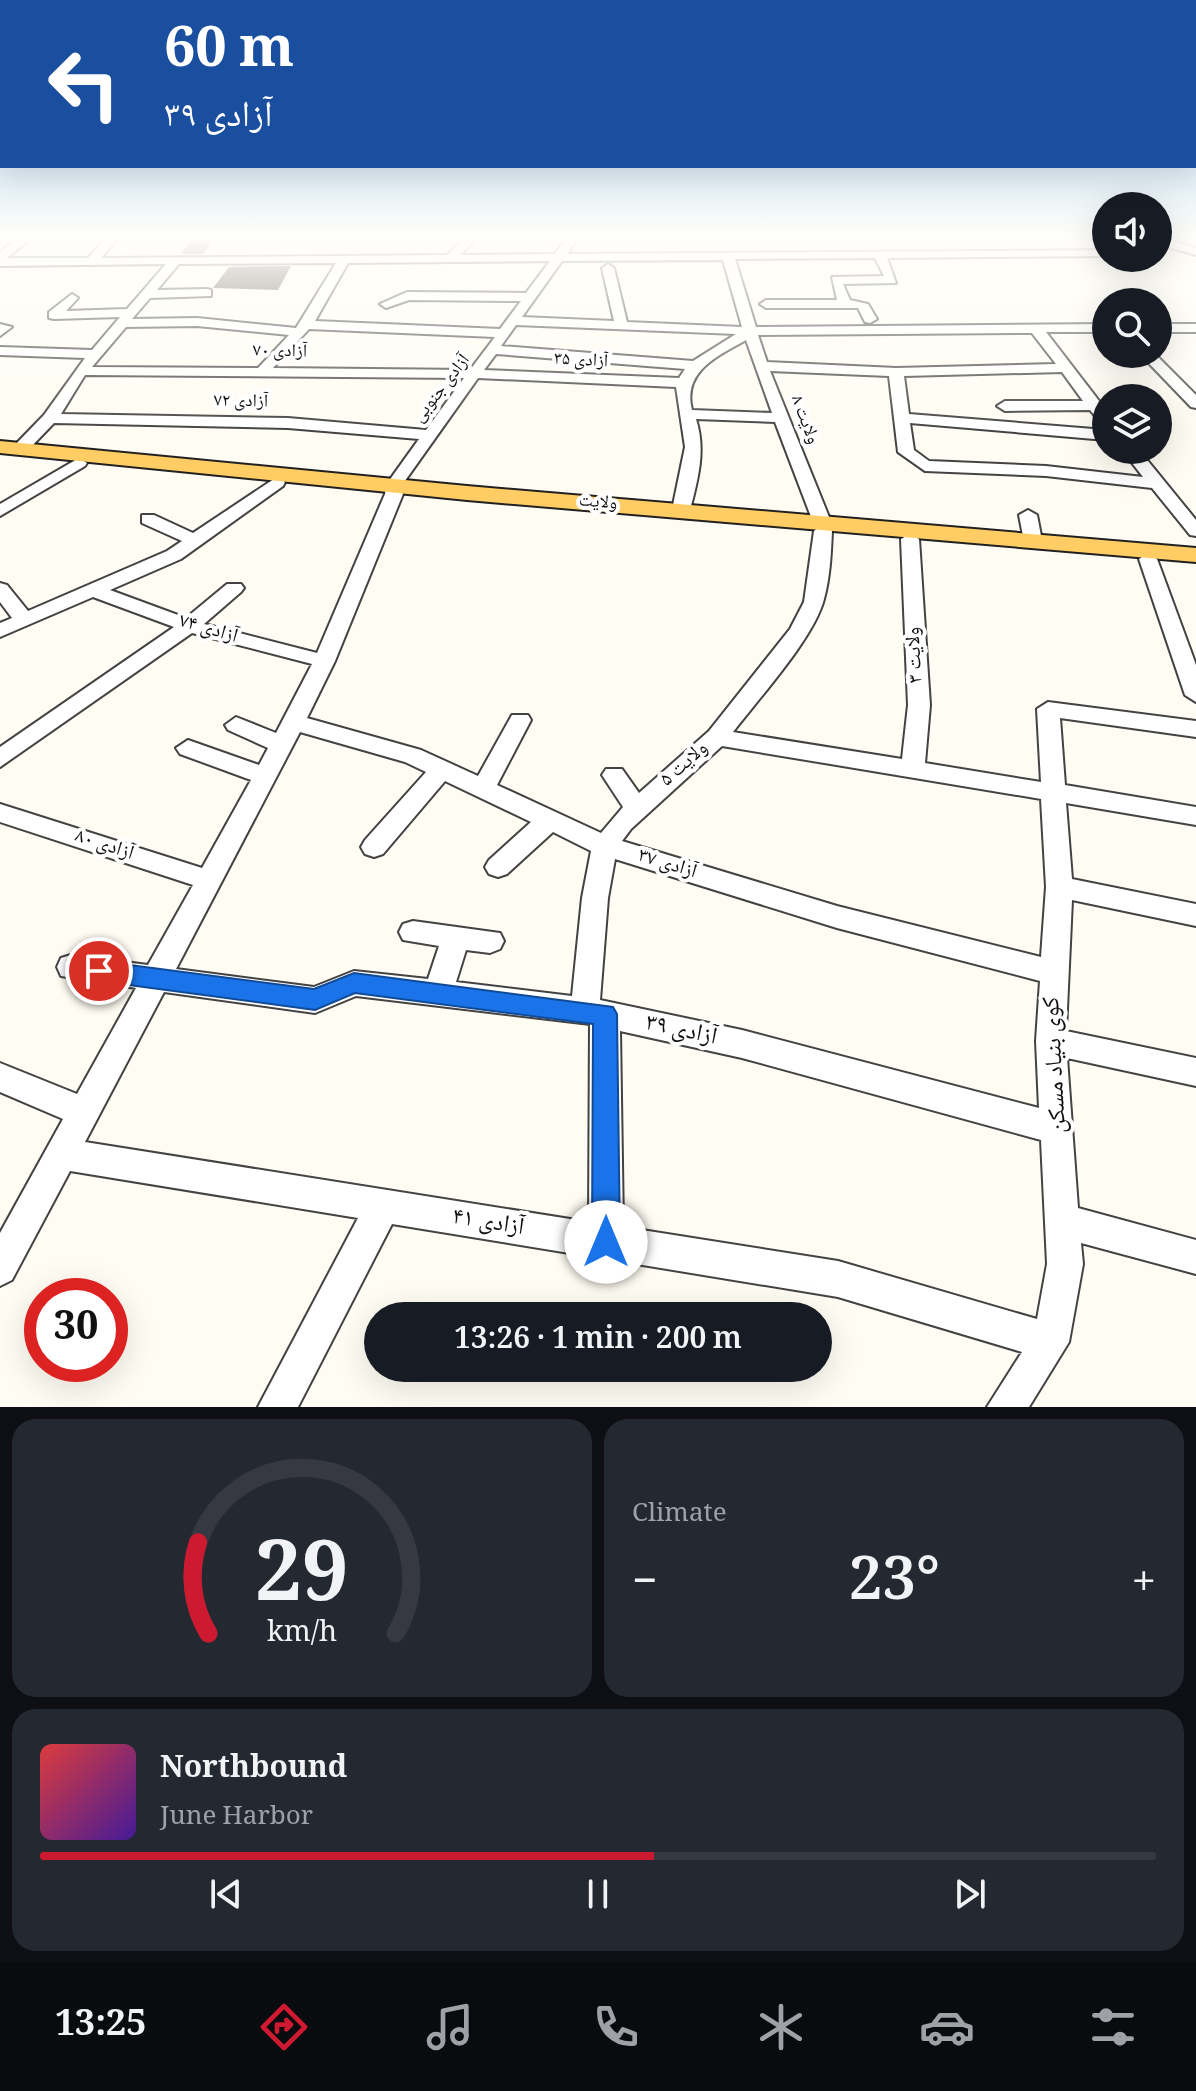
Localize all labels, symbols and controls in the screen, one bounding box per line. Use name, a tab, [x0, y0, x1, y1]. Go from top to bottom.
text: 60 m	[164, 6, 294, 102]
icon: left	[32, 32, 136, 136]
text: آزادی ۳۹	[164, 88, 272, 149]
map controls	[1092, 192, 1172, 464]
button: sound	[1092, 192, 1172, 272]
button: search	[1092, 288, 1172, 368]
street label: آزادی ۷۰	[253, 337, 308, 367]
street label: آزادی ۳۵	[553, 345, 609, 377]
street label: آزادی جنوبی	[405, 348, 479, 430]
button: layers	[1092, 384, 1172, 464]
street label: آزادی ۷۲	[214, 387, 269, 417]
street label: ولایت ۸	[781, 391, 827, 449]
street label: ولایت	[577, 486, 619, 520]
street label: آزادی ۷۴	[174, 605, 243, 655]
street label: ولایت ۳	[898, 626, 934, 684]
street label: ولایت ۵	[653, 734, 717, 796]
street label: آزادی ۸۰	[70, 821, 139, 872]
street label: آزادی ۳۷	[633, 840, 702, 890]
pin	[65, 937, 133, 1005]
icon: arrive	[77, 949, 121, 993]
street label: کوی بنیاد مسکن	[1032, 996, 1080, 1134]
street label: آزادی ۳۹	[641, 1003, 722, 1059]
street label: آزادی ۴۱	[449, 1197, 528, 1249]
position arrow	[564, 1200, 648, 1284]
speed limit sign: 30	[24, 1278, 128, 1382]
text: 13:26 · 1 min · 200 m	[454, 1316, 742, 1367]
text: Climate	[632, 1493, 727, 1537]
text: 29	[255, 1511, 349, 1653]
text: 23°	[849, 1535, 940, 1637]
text: −	[632, 1549, 657, 1624]
text: +	[1131, 1549, 1156, 1624]
text: km/h	[267, 1610, 337, 1659]
text: Northbound	[160, 1745, 347, 1796]
text: June Harbor	[160, 1796, 313, 1840]
icon: previous	[204, 1872, 248, 1916]
icon: pause	[576, 1872, 620, 1916]
icon: next	[948, 1872, 992, 1916]
text: 13:25	[55, 1997, 146, 2058]
icon: directions	[256, 1999, 312, 2055]
icon: music	[422, 1999, 478, 2055]
icon: phone	[588, 1999, 644, 2055]
icon: climate	[753, 1999, 809, 2055]
icon: car	[919, 1999, 975, 2055]
icon: filters	[1085, 1999, 1141, 2055]

